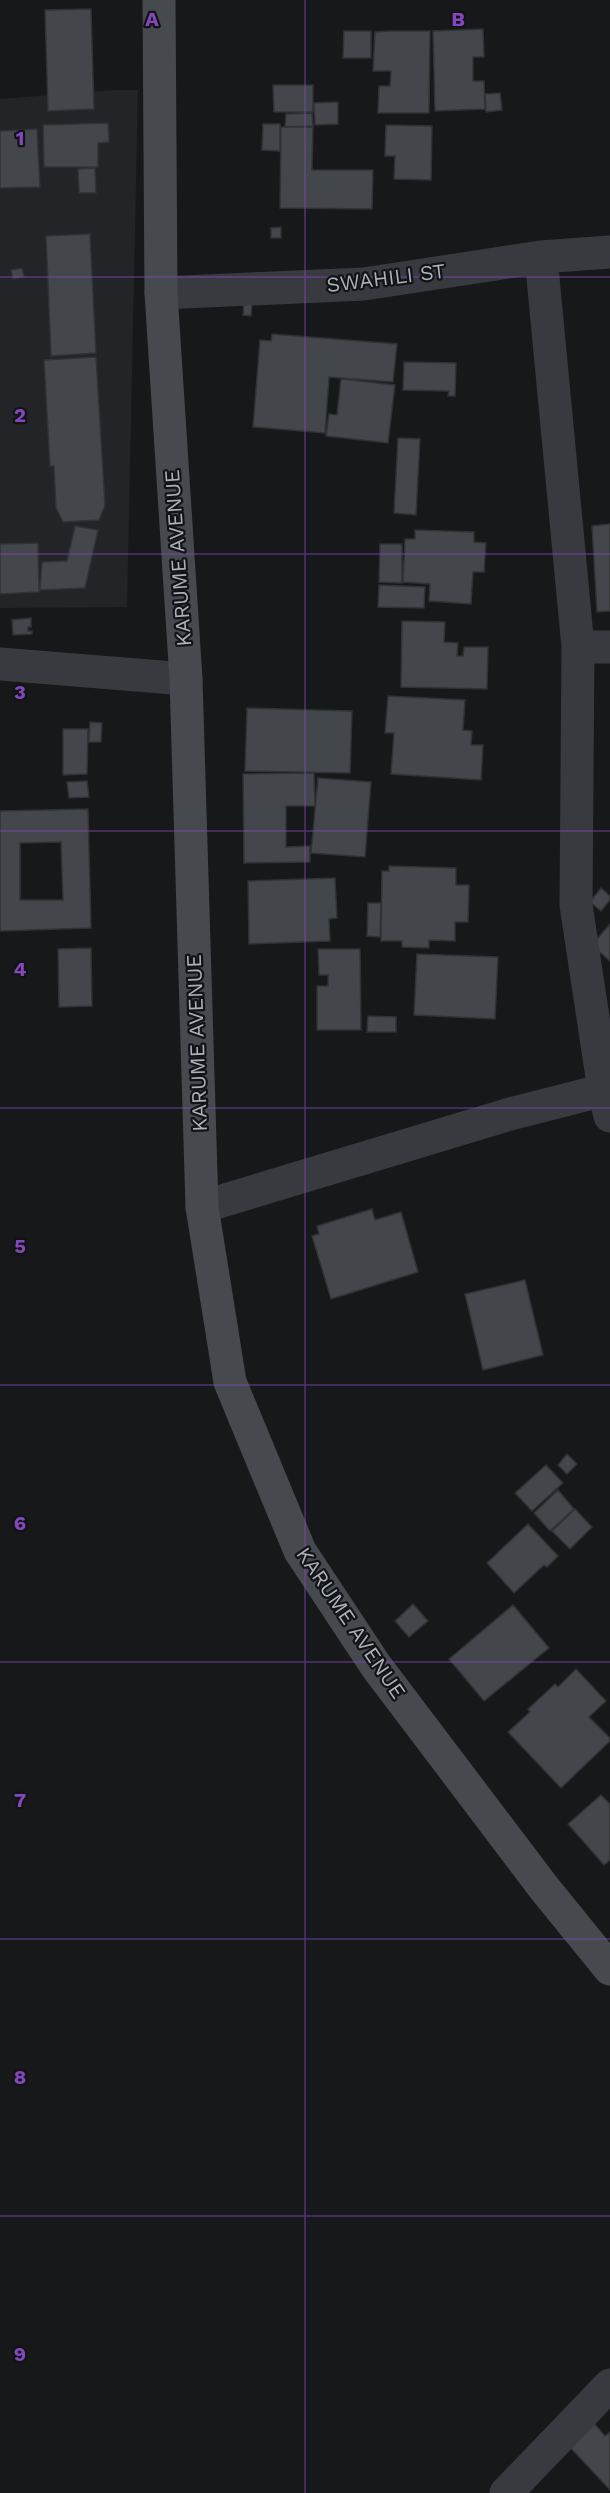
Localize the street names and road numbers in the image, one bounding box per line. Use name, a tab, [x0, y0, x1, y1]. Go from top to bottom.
street label: SWAHILI ST	[325, 258, 447, 297]
street label: KARUME AVENUE	[159, 469, 196, 647]
street label: KARUME AVENUE	[181, 954, 212, 1132]
street label: KARUME AVENUE	[291, 1542, 411, 1703]

